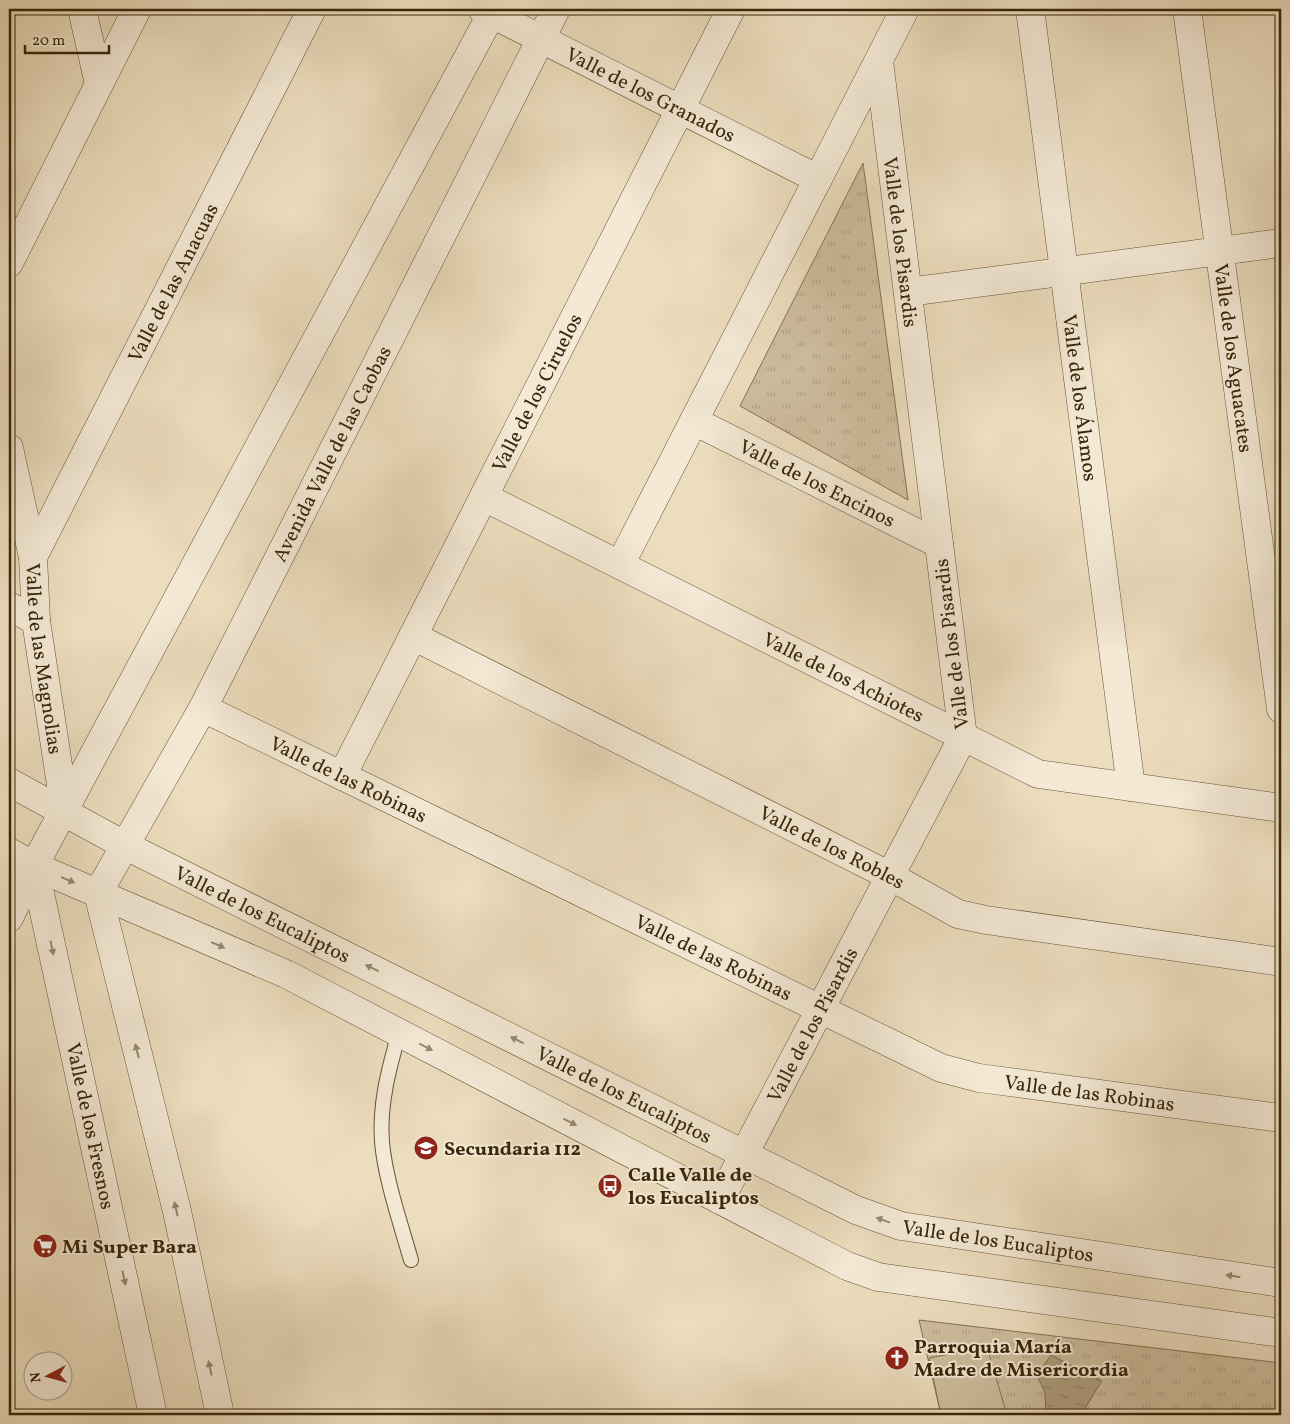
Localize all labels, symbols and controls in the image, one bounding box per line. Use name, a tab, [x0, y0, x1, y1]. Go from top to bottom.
scale bar	[25, 22, 109, 54]
text: 20 m	[32, 31, 65, 52]
street label: Valle de los Granados	[560, 41, 739, 151]
street label: Valle de los Pisardis	[875, 155, 923, 329]
street label: Valle de las Anacuas	[122, 199, 227, 368]
street label: Valle de los Aguacates	[1205, 262, 1258, 454]
street label: Valle de los Ciruelos	[486, 309, 590, 478]
street label: Valle de los Álamos	[1054, 313, 1103, 483]
street label: Avenida Valle de las Caobas	[267, 341, 400, 567]
street label: Valle de los Encinos	[734, 434, 899, 536]
street label: Valle de los Pisardis	[929, 557, 977, 731]
street label: Valle de las Magnolias	[17, 563, 68, 756]
street label: Valle de los Achiotes	[757, 626, 928, 731]
street label: Valle de las Robinas	[264, 731, 431, 831]
street label: Valle de los Robles	[753, 800, 909, 897]
street label: Valle de los Eucaliptos	[169, 860, 354, 972]
one-way arrow	[61, 877, 75, 885]
street label: Valle de las Robinas	[629, 909, 796, 1009]
one-way arrow	[48, 941, 56, 956]
one-way arrow	[211, 941, 225, 949]
street label: Valle de los Pisardis	[761, 943, 866, 1108]
one-way arrow	[365, 964, 379, 972]
one-way arrow	[510, 1036, 524, 1044]
street label: Valle de los Fresnos	[58, 1041, 120, 1212]
street label: Valle de los Eucaliptos	[531, 1041, 716, 1152]
one-way arrow	[133, 1043, 141, 1058]
one-way arrow	[419, 1043, 433, 1051]
street label: Valle de las Robinas	[1002, 1069, 1176, 1120]
one-way arrow	[563, 1118, 577, 1126]
school or university icon: Secundaria 112	[413, 1135, 439, 1161]
place label: Secundaria 112	[444, 1136, 581, 1164]
place label: Calle Valle de los Eucaliptos	[628, 1162, 759, 1213]
bus stop icon: Calle Valle de los Eucaliptos	[597, 1173, 623, 1199]
one-way arrow	[172, 1201, 180, 1216]
street label: Valle de los Eucaliptos	[900, 1214, 1095, 1271]
one-way arrow	[875, 1216, 890, 1224]
supermarket icon: Mi Super Bara	[32, 1233, 58, 1259]
place label: Mi Super Bara	[62, 1234, 197, 1262]
one-way arrow	[120, 1270, 128, 1286]
one-way arrow	[1225, 1272, 1241, 1280]
place label: Parroquia María Madre de Misericordia	[914, 1334, 1129, 1385]
church icon: Parroquia María Madre de Misericordia	[884, 1345, 910, 1371]
north arrow	[22, 1352, 72, 1402]
one-way arrow	[206, 1360, 214, 1375]
text: N	[27, 1371, 47, 1383]

